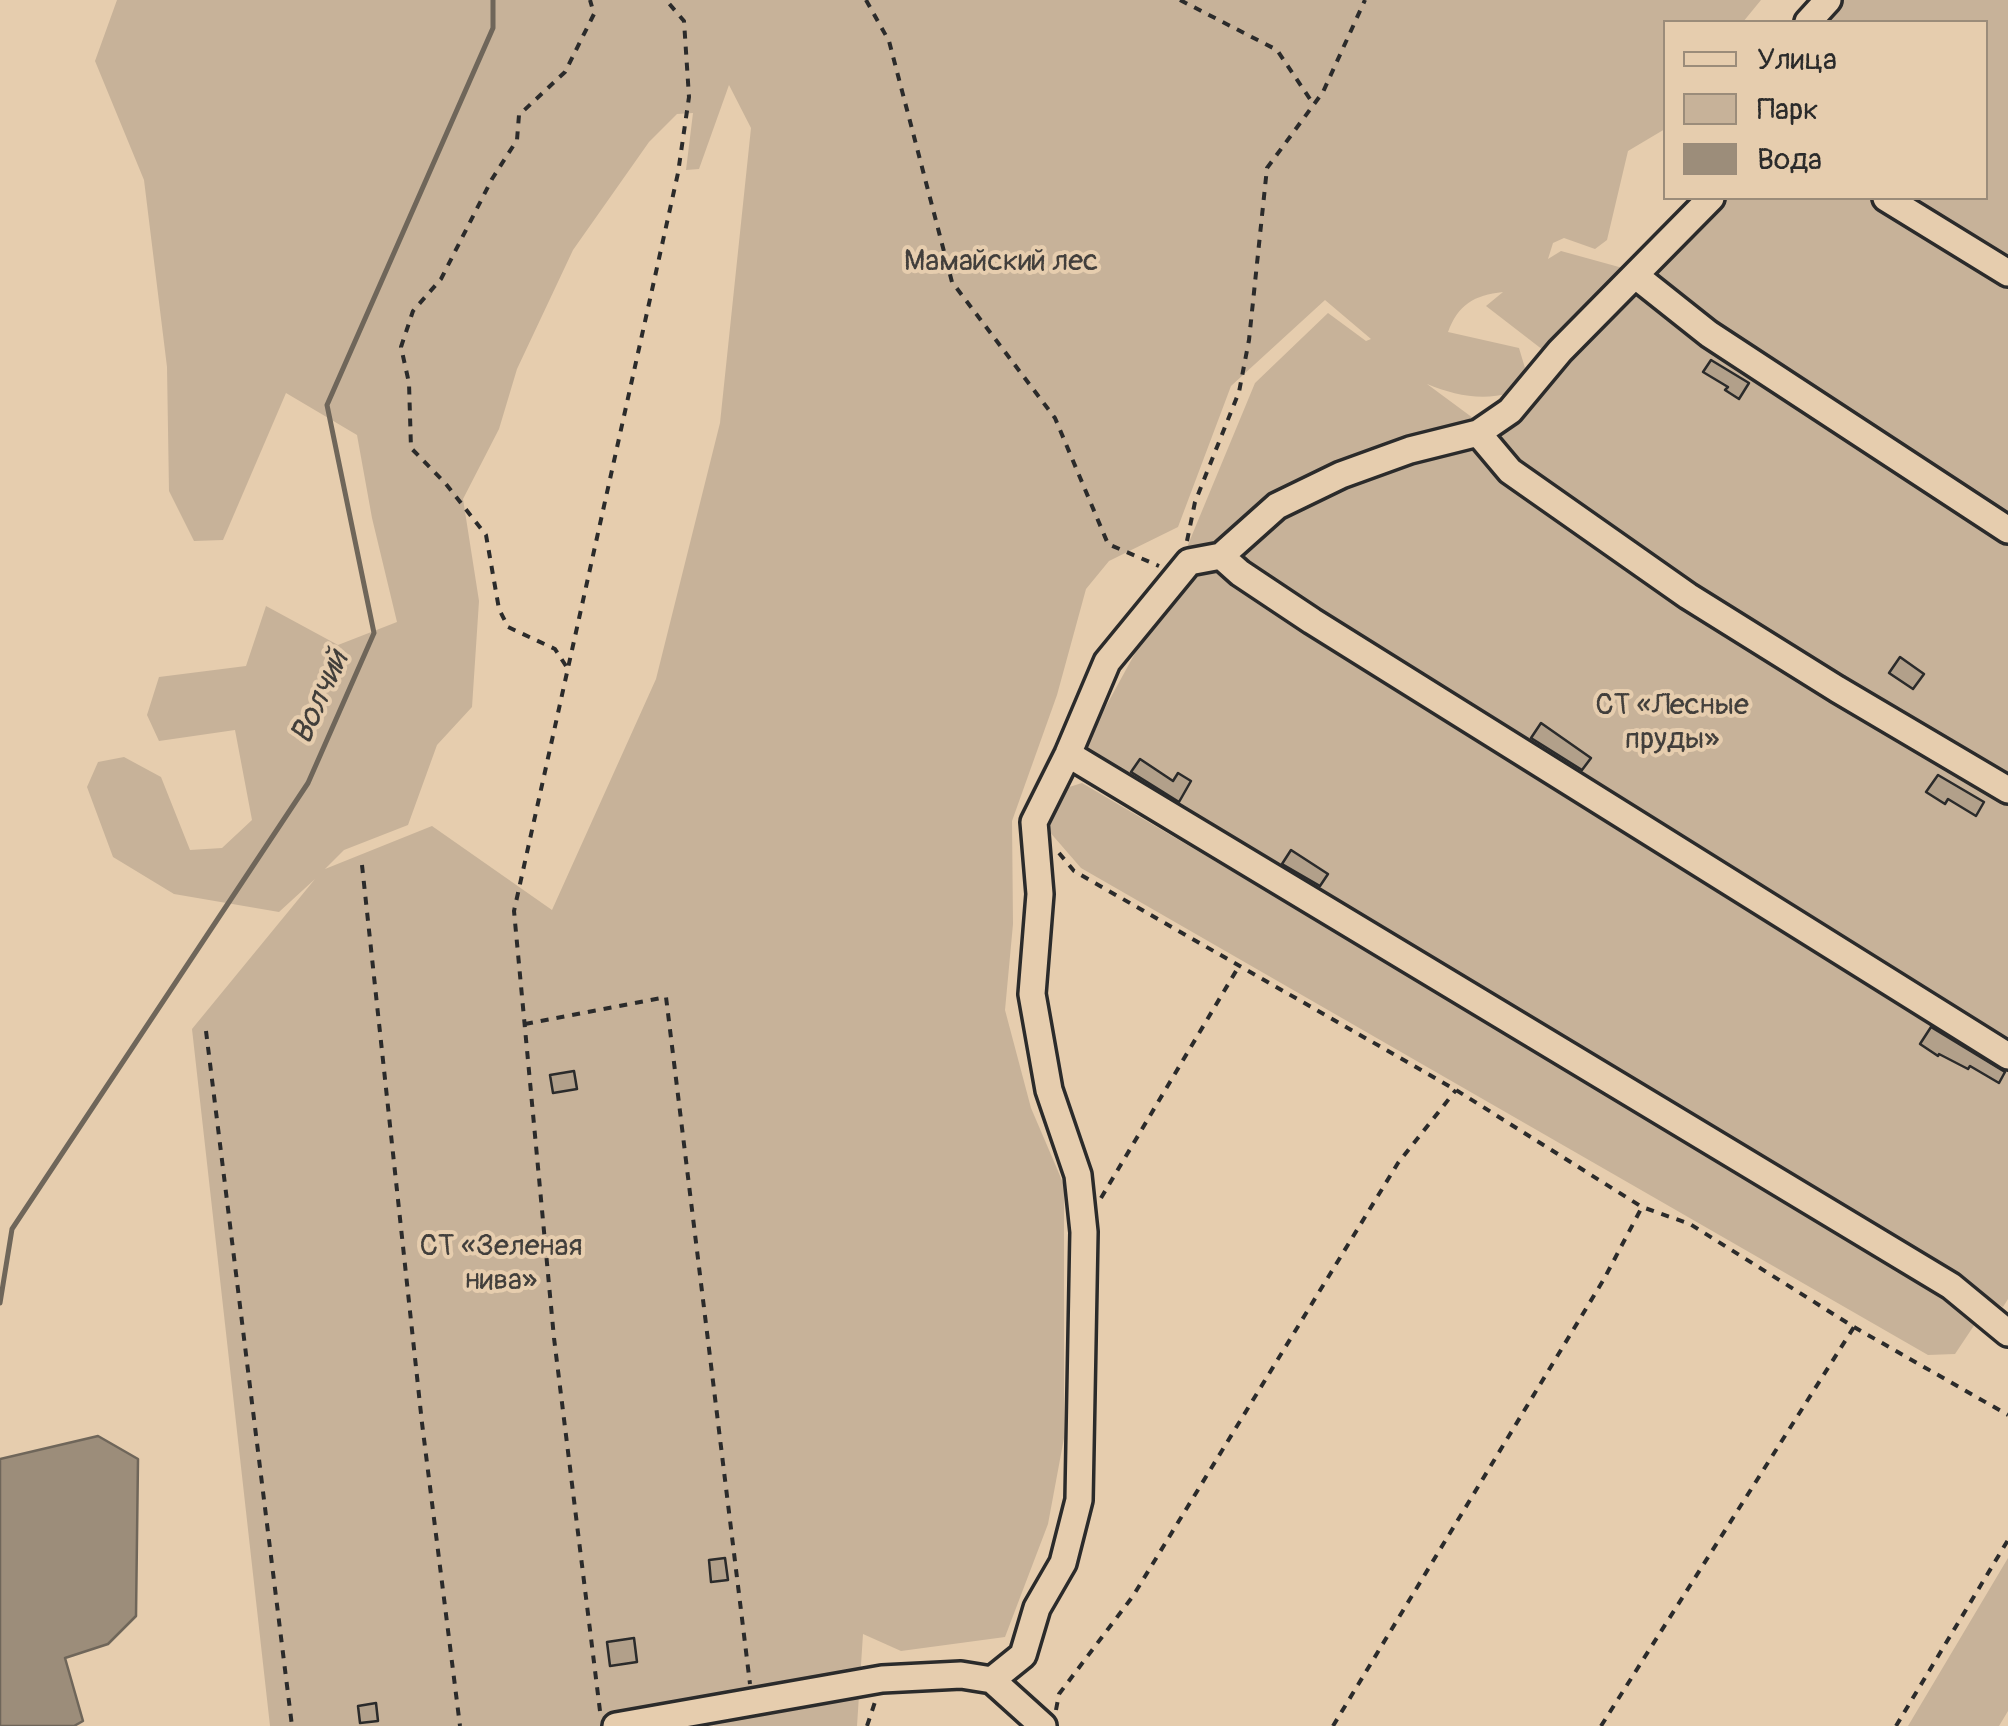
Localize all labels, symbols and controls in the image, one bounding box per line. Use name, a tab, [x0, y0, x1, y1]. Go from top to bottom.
legend	[1663, 20, 1988, 200]
text: Улица	[1757, 41, 1837, 78]
text: Парк	[1757, 91, 1819, 128]
text: Вода	[1757, 141, 1822, 178]
park label: Мамайский лес	[904, 244, 1098, 280]
water label: Волчий	[284, 645, 358, 751]
park label: СТ «Лесные пруды»	[1595, 688, 1749, 758]
park label: СТ «Зеленая нива»	[420, 1229, 582, 1300]

